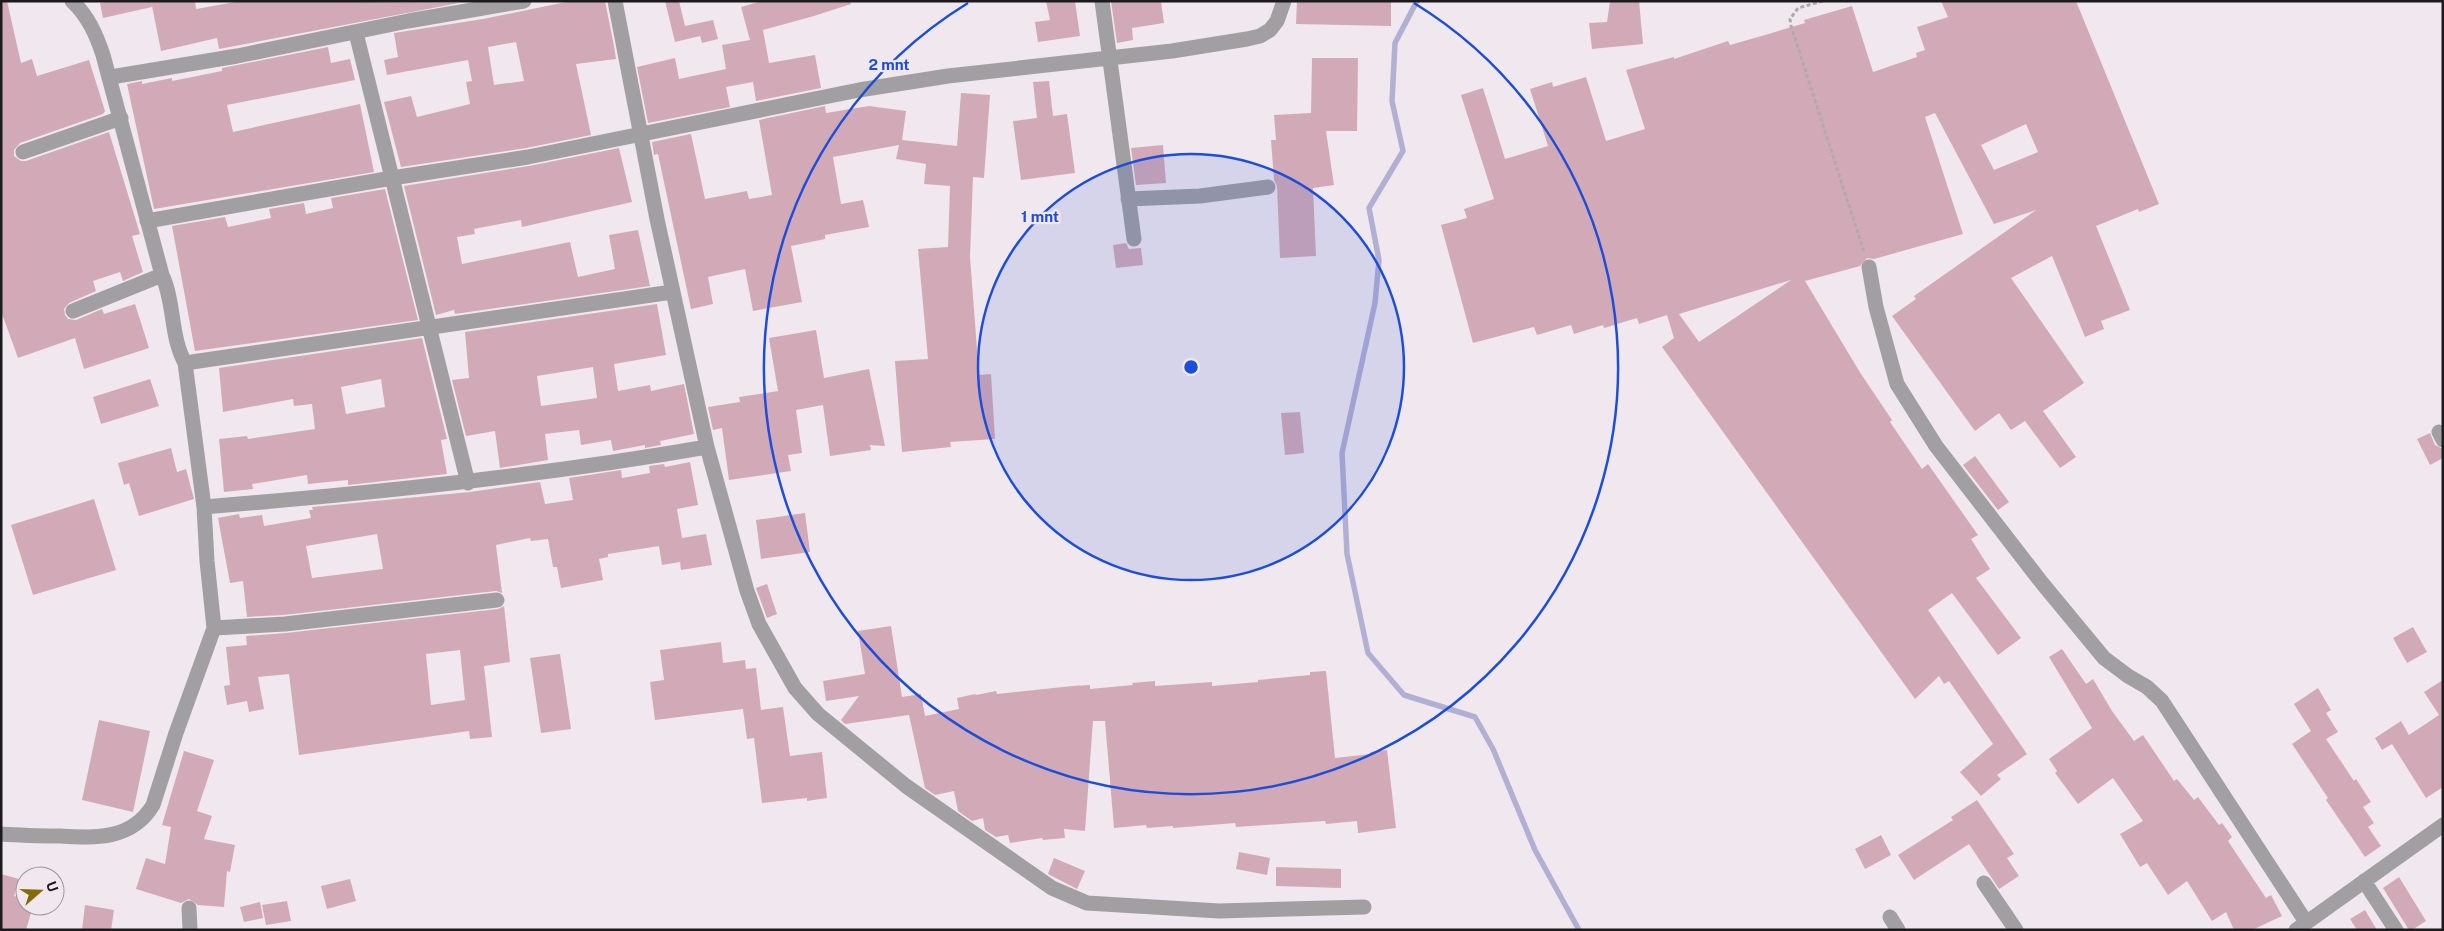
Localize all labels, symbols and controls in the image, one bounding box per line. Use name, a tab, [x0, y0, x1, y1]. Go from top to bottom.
text: 2 mnt	[868, 56, 910, 73]
text: 1 mnt	[1021, 208, 1059, 225]
centre of rings	[1182, 358, 1200, 376]
north arrow	[15, 866, 65, 916]
text: U	[43, 879, 61, 894]

